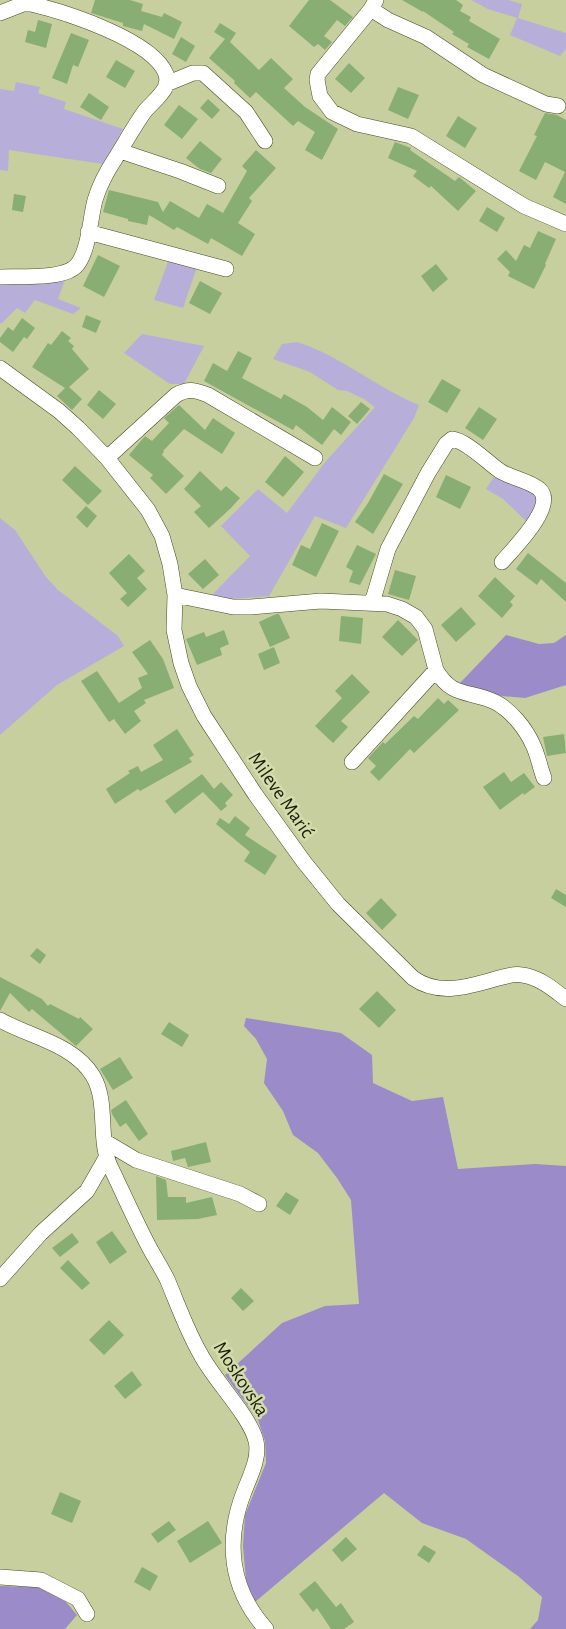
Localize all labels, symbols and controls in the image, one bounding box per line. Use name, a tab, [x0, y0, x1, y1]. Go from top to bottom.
street label: Mileve Marić	[244, 749, 318, 842]
street label: Moskovska	[210, 1338, 272, 1420]

